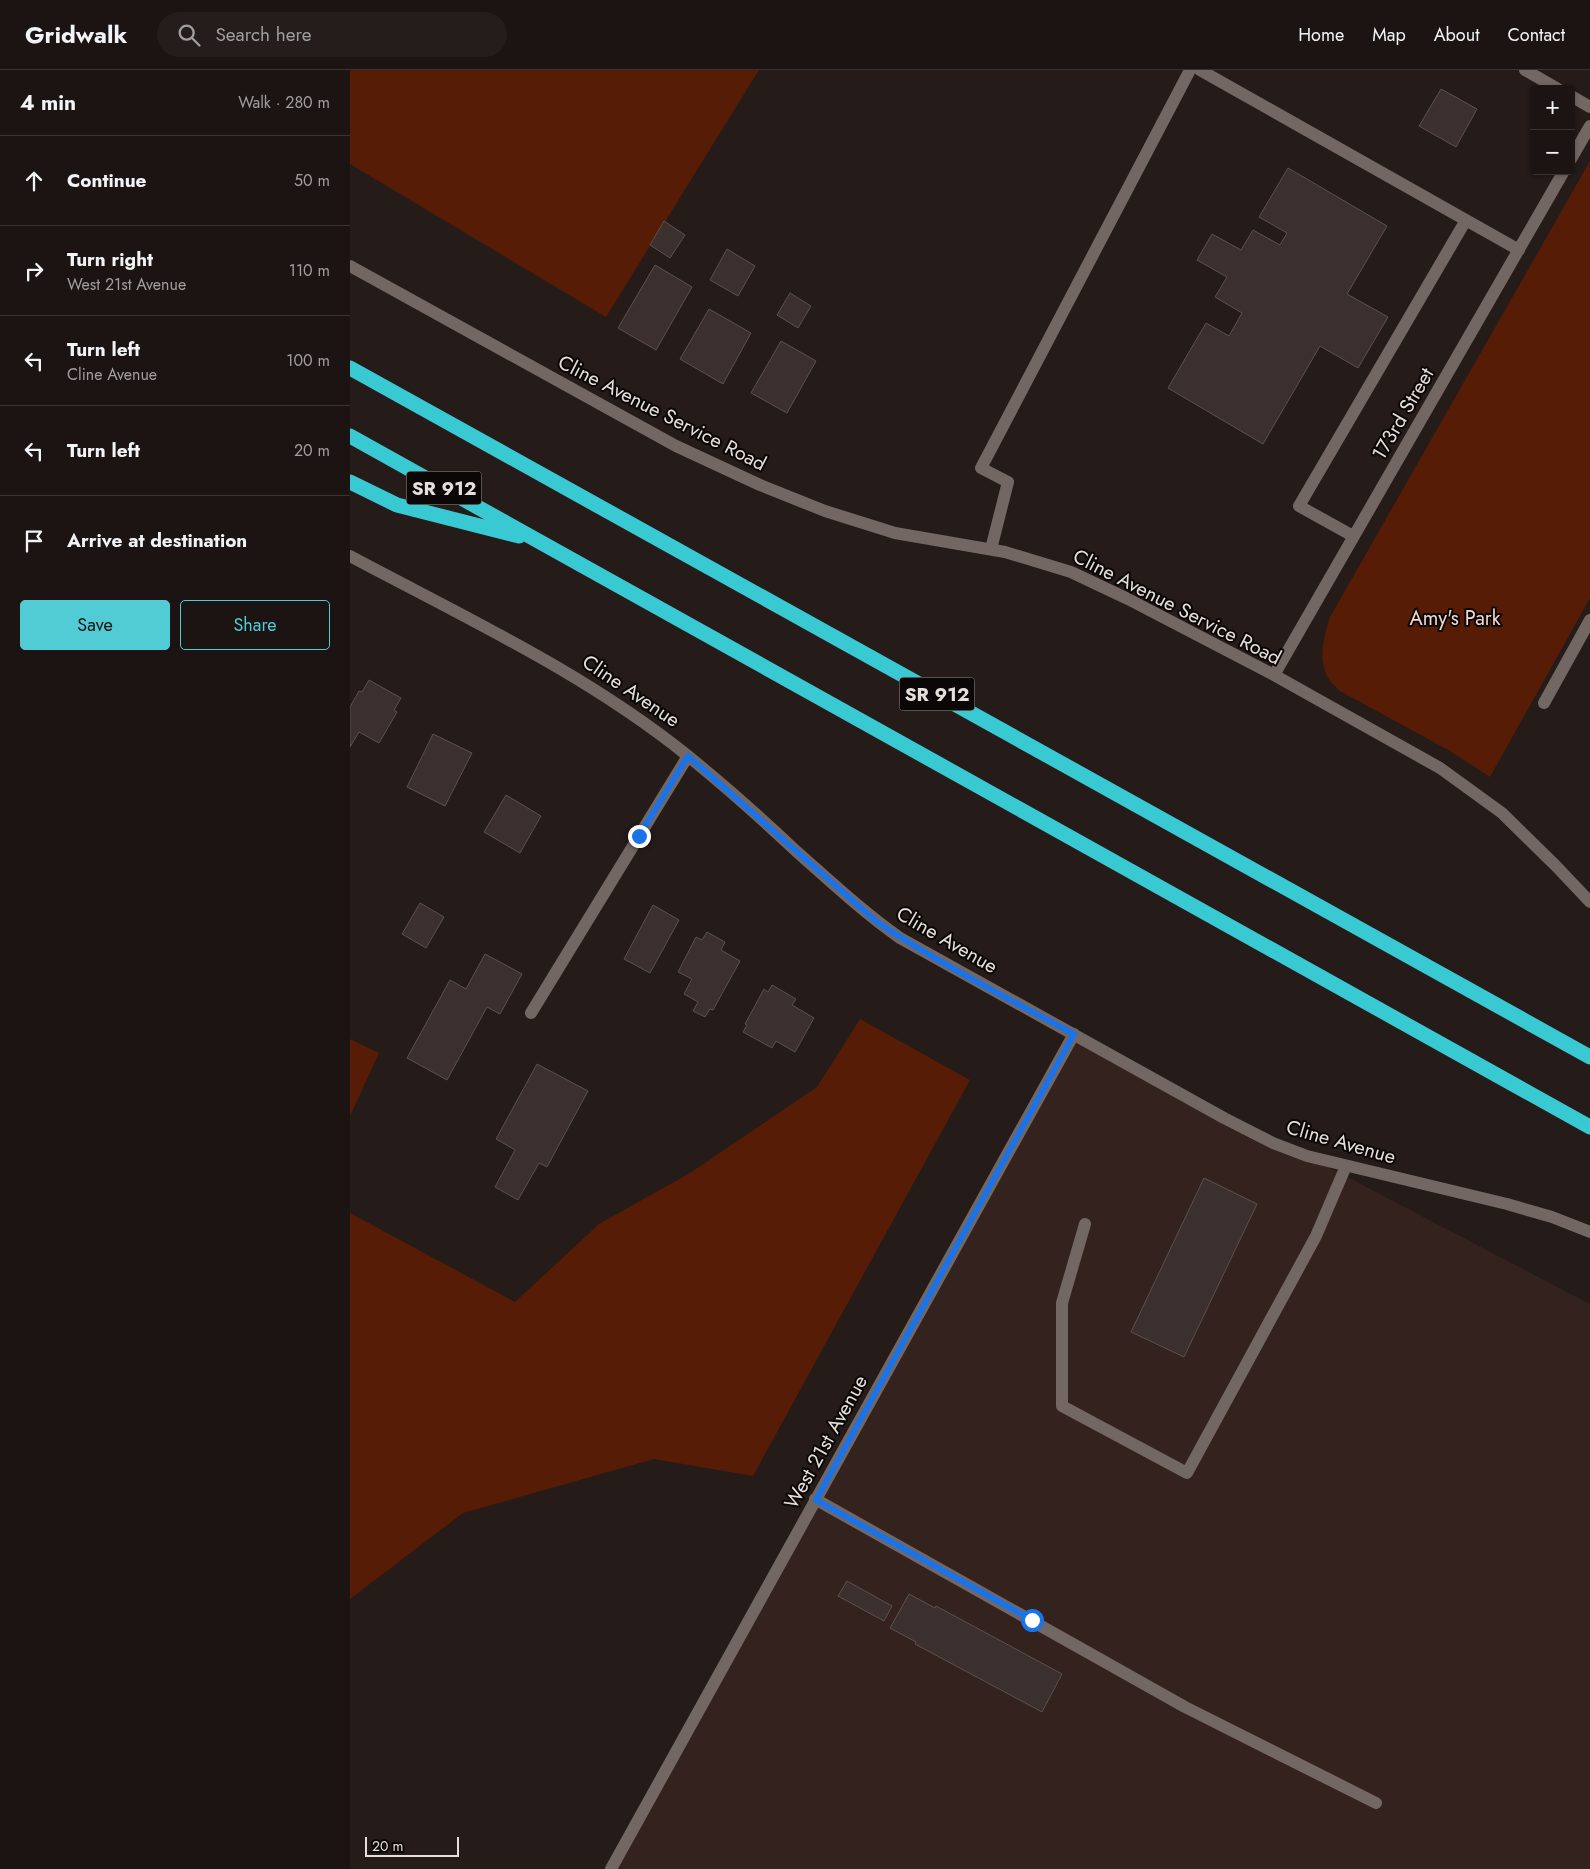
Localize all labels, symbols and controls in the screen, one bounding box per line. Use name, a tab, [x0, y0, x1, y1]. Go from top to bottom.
search box	[157, 12, 507, 57]
text: Gridwalk	[25, 17, 127, 52]
icon: search	[175, 21, 203, 49]
text: Search here	[215, 21, 311, 48]
text: Home	[1298, 22, 1344, 48]
text: Map	[1372, 22, 1406, 48]
text: About	[1434, 22, 1479, 48]
text: Contact	[1507, 22, 1565, 48]
map controls	[1530, 85, 1575, 175]
button: +	[1530, 85, 1575, 130]
text: 4 min	[20, 88, 76, 118]
text: Walk · 280 m	[238, 91, 330, 114]
button: −	[1530, 130, 1575, 175]
icon: ahead	[20, 167, 48, 195]
text: Continue	[67, 167, 146, 194]
text: 50 m	[294, 169, 330, 192]
text: Turn right	[67, 246, 153, 273]
icon: right	[20, 257, 48, 285]
text: 110 m	[289, 259, 330, 282]
text: West 21st Avenue	[67, 273, 186, 296]
text: Turn left	[67, 336, 140, 363]
icon: left	[20, 347, 48, 375]
street label: Cline Avenue Service Road	[553, 348, 771, 478]
text: 100 m	[286, 349, 330, 372]
street label: 173rd Street	[1365, 362, 1441, 466]
text: Cline Avenue	[67, 363, 157, 386]
icon: left	[20, 437, 48, 465]
text: Turn left	[67, 437, 140, 464]
text: 20 m	[294, 439, 330, 462]
road number: SR 912	[406, 472, 482, 504]
icon: arrive	[20, 527, 48, 555]
text: Arrive at destination	[67, 527, 247, 554]
street label: Cline Avenue Service Road	[1068, 542, 1286, 672]
button: Save	[20, 600, 170, 650]
button: Share	[180, 600, 330, 650]
park label: Amy's Park	[1410, 604, 1501, 633]
street label: Cline Avenue	[576, 647, 686, 735]
road number: SR 912	[900, 678, 974, 710]
route end	[628, 825, 651, 848]
street label: Cline Avenue	[891, 899, 1003, 981]
street label: Cline Avenue	[1283, 1113, 1399, 1171]
street label: West 21st Avenue	[777, 1370, 875, 1514]
route start	[1021, 1609, 1044, 1632]
scale bar	[365, 1834, 459, 1857]
text: 20 m	[372, 1836, 404, 1856]

